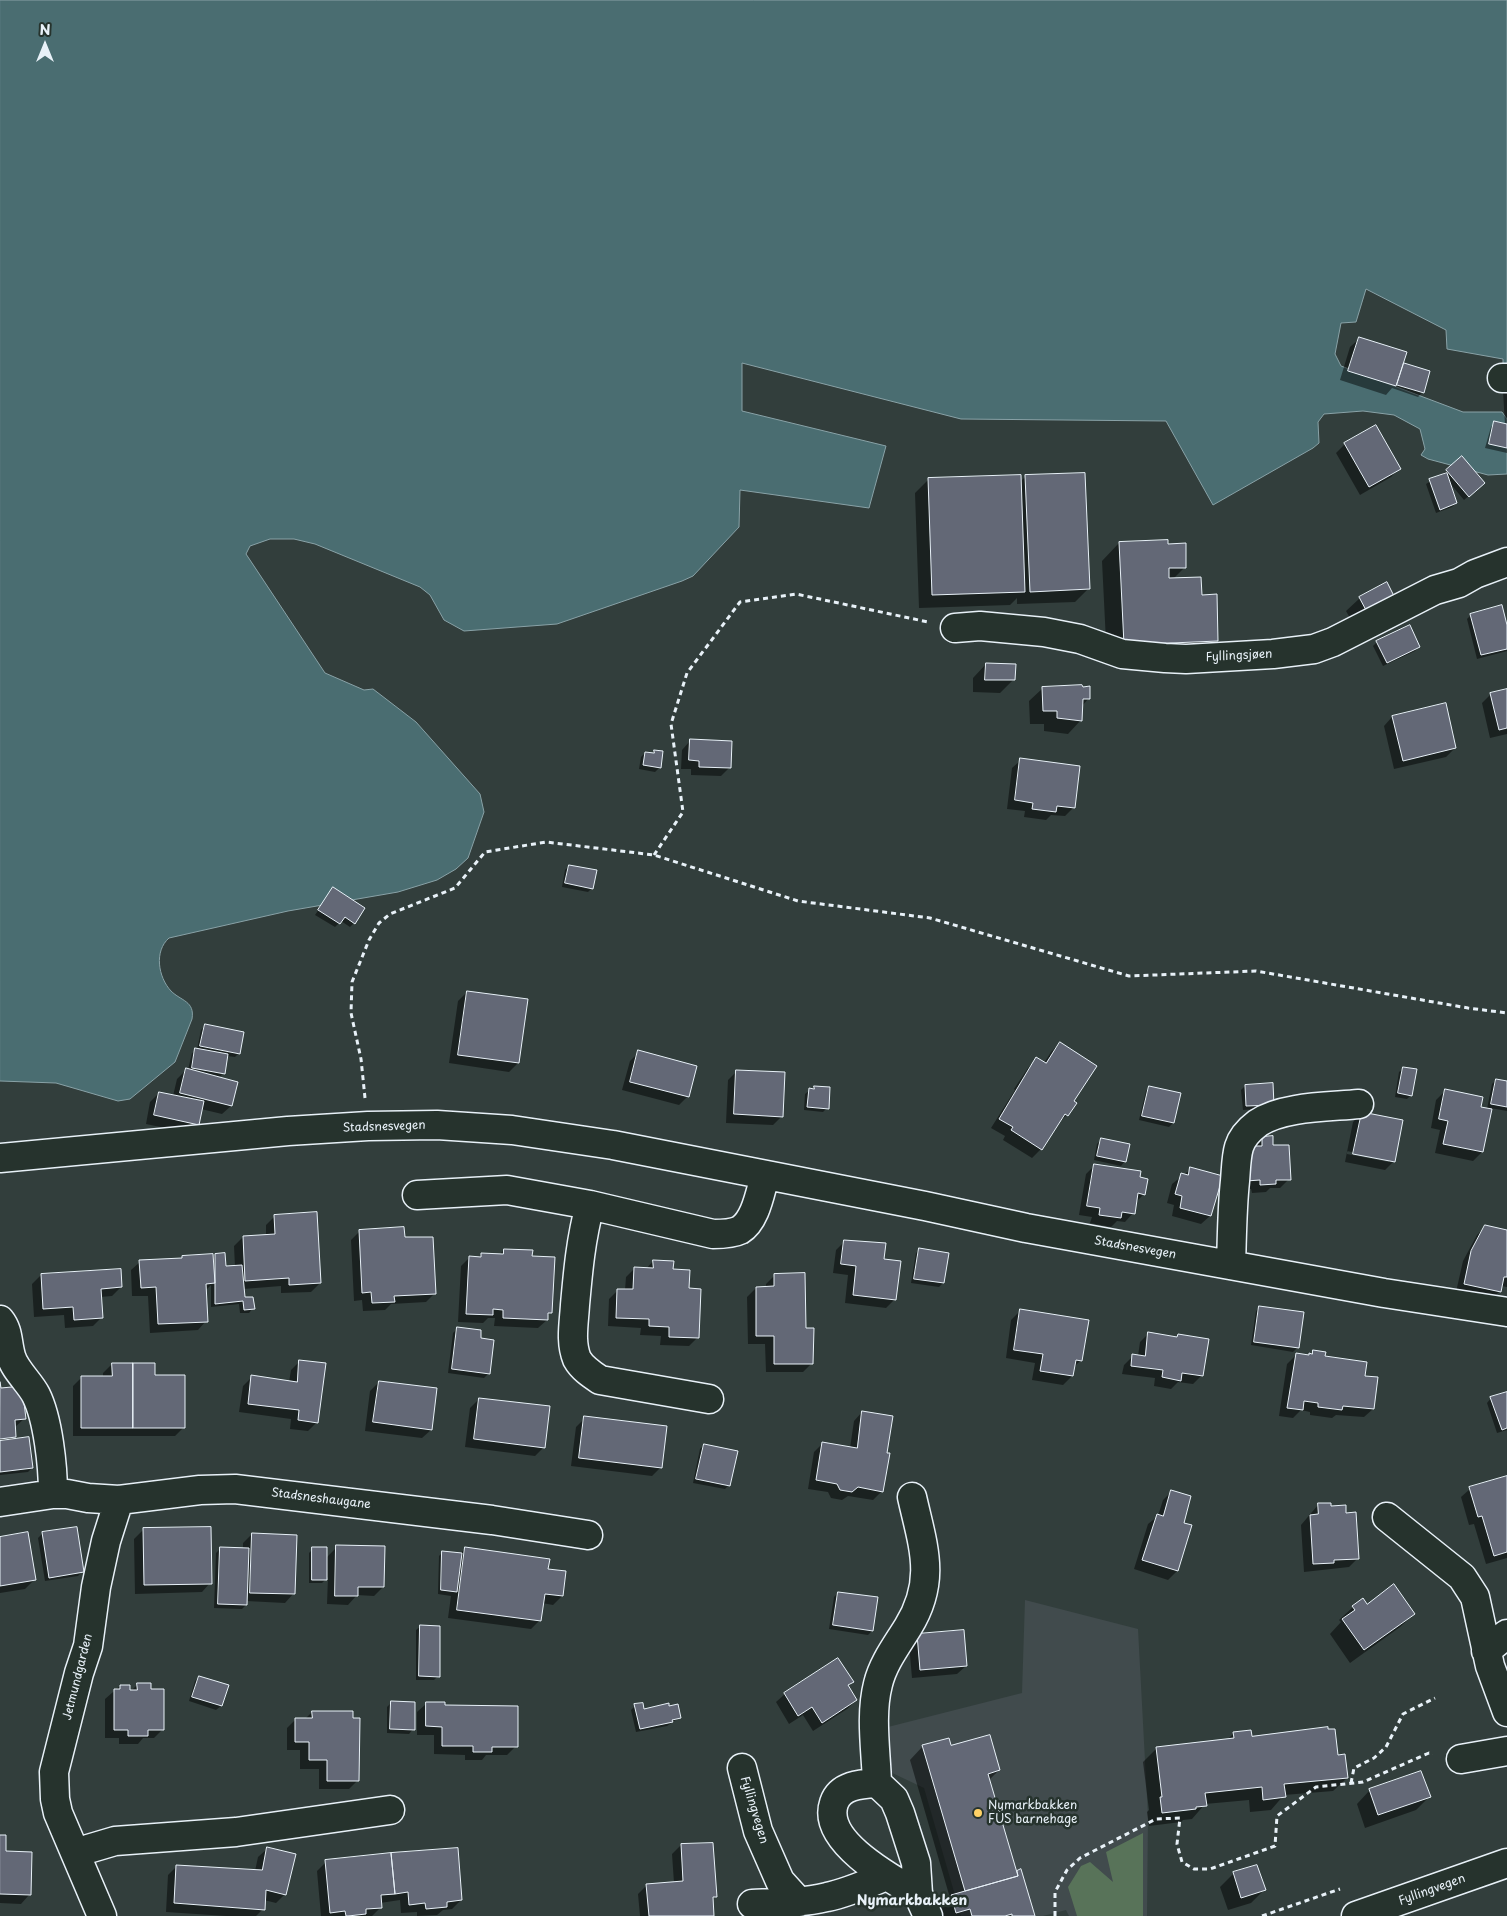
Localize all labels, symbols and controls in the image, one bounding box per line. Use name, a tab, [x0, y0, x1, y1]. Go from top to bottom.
text: N	[39, 19, 51, 40]
north arrow	[20, 20, 70, 70]
street label: Fyllingsjøen	[1205, 647, 1273, 665]
street label: Stadsnesvegen	[342, 1118, 426, 1136]
street label: Stadsnesvegen	[1093, 1234, 1177, 1262]
street label: Stadsneshaugane	[270, 1486, 372, 1512]
street label: Jetmundgarden	[60, 1632, 96, 1722]
street label: Fyllingvegen	[737, 1775, 771, 1845]
place label: Nymarkbakken FUS barnehage	[988, 1799, 1077, 1827]
marker: Nymarkbakken FUS barnehage	[972, 1807, 984, 1819]
street label: Fyllingvegen	[1397, 1871, 1467, 1909]
district label: Nymarkbakken	[857, 1893, 967, 1909]

